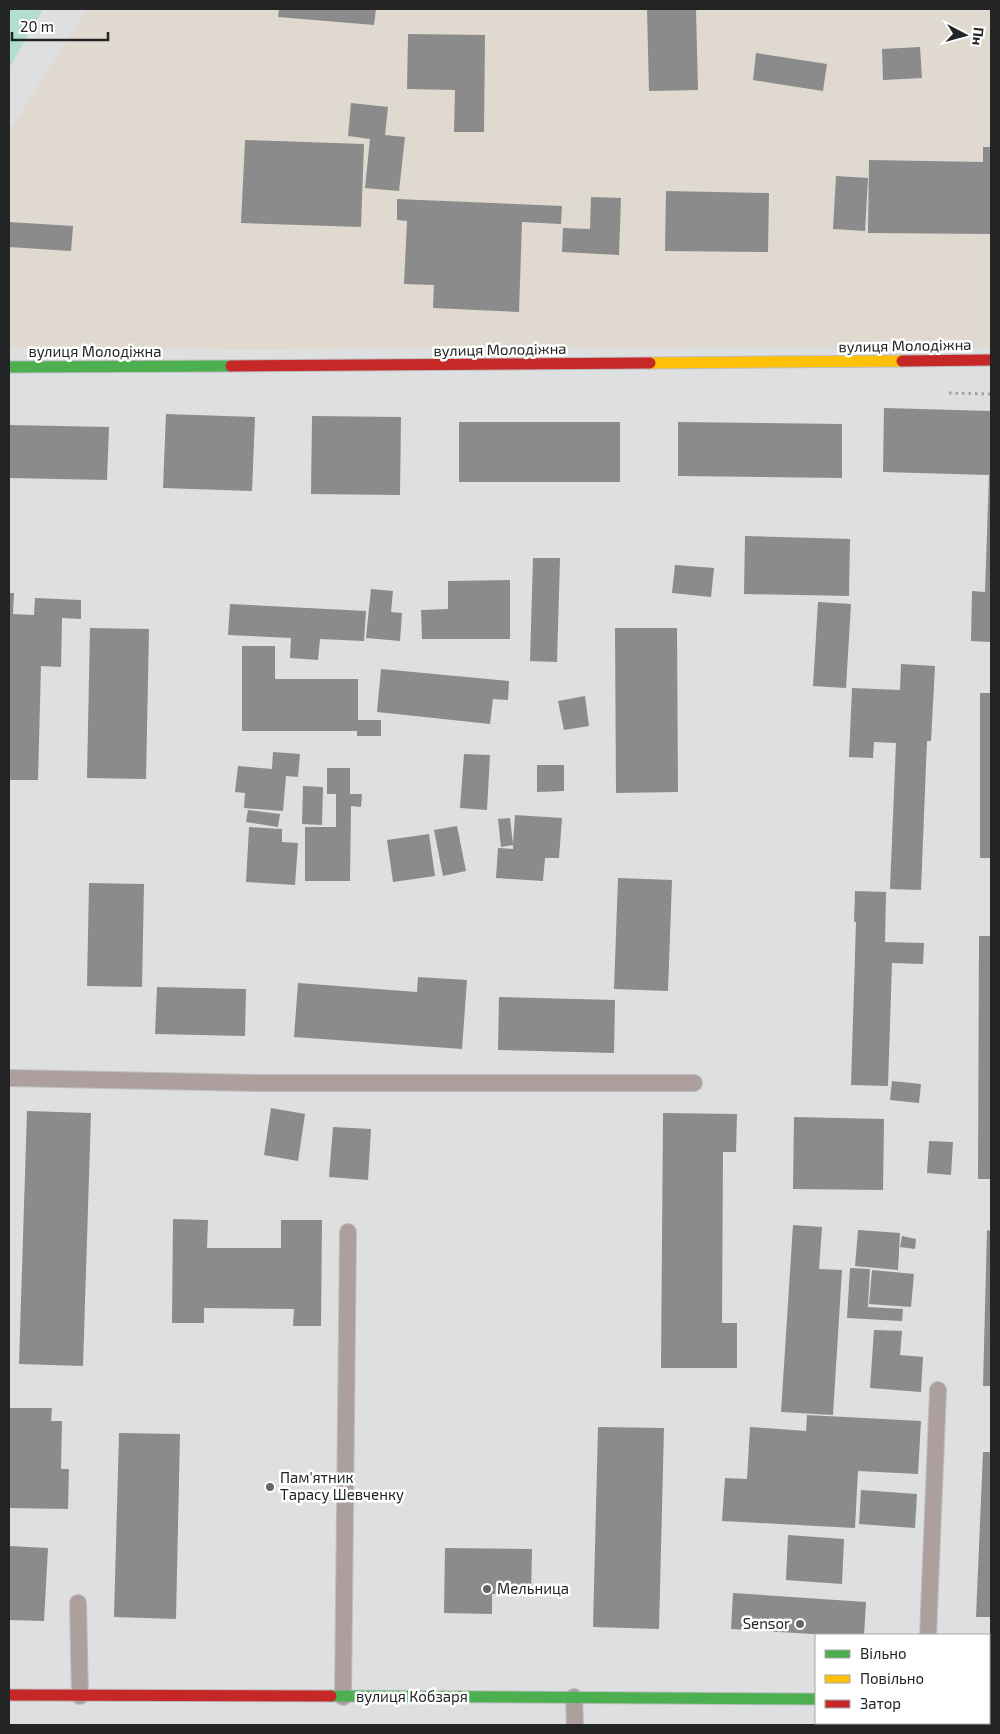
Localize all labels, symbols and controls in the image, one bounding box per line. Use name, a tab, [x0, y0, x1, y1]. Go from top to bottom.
scale bar	[12, 10, 109, 42]
north arrow	[940, 10, 990, 60]
text: 20 m	[20, 17, 54, 35]
text: Пн	[969, 26, 988, 46]
street label: вулиця Молодіжна	[838, 335, 972, 356]
street label: вулиця Молодіжна	[433, 339, 567, 360]
street label: вулиця Молодіжна	[28, 342, 162, 361]
place label: Пам'ятник Тарасу Шевченку	[280, 1468, 404, 1504]
marker: Пам'ятник Тарасу Шевченку	[264, 1481, 276, 1493]
place label: Мельница	[497, 1579, 569, 1597]
marker: Мельница	[481, 1583, 493, 1595]
place label: Sensor	[743, 1614, 790, 1632]
marker: Sensor	[794, 1618, 806, 1630]
legend	[815, 1634, 990, 1724]
text: Вільно	[860, 1644, 907, 1662]
text: Повільно	[860, 1669, 924, 1687]
street label: вулиця Кобзаря	[356, 1687, 468, 1706]
text: Затор	[860, 1694, 901, 1712]

